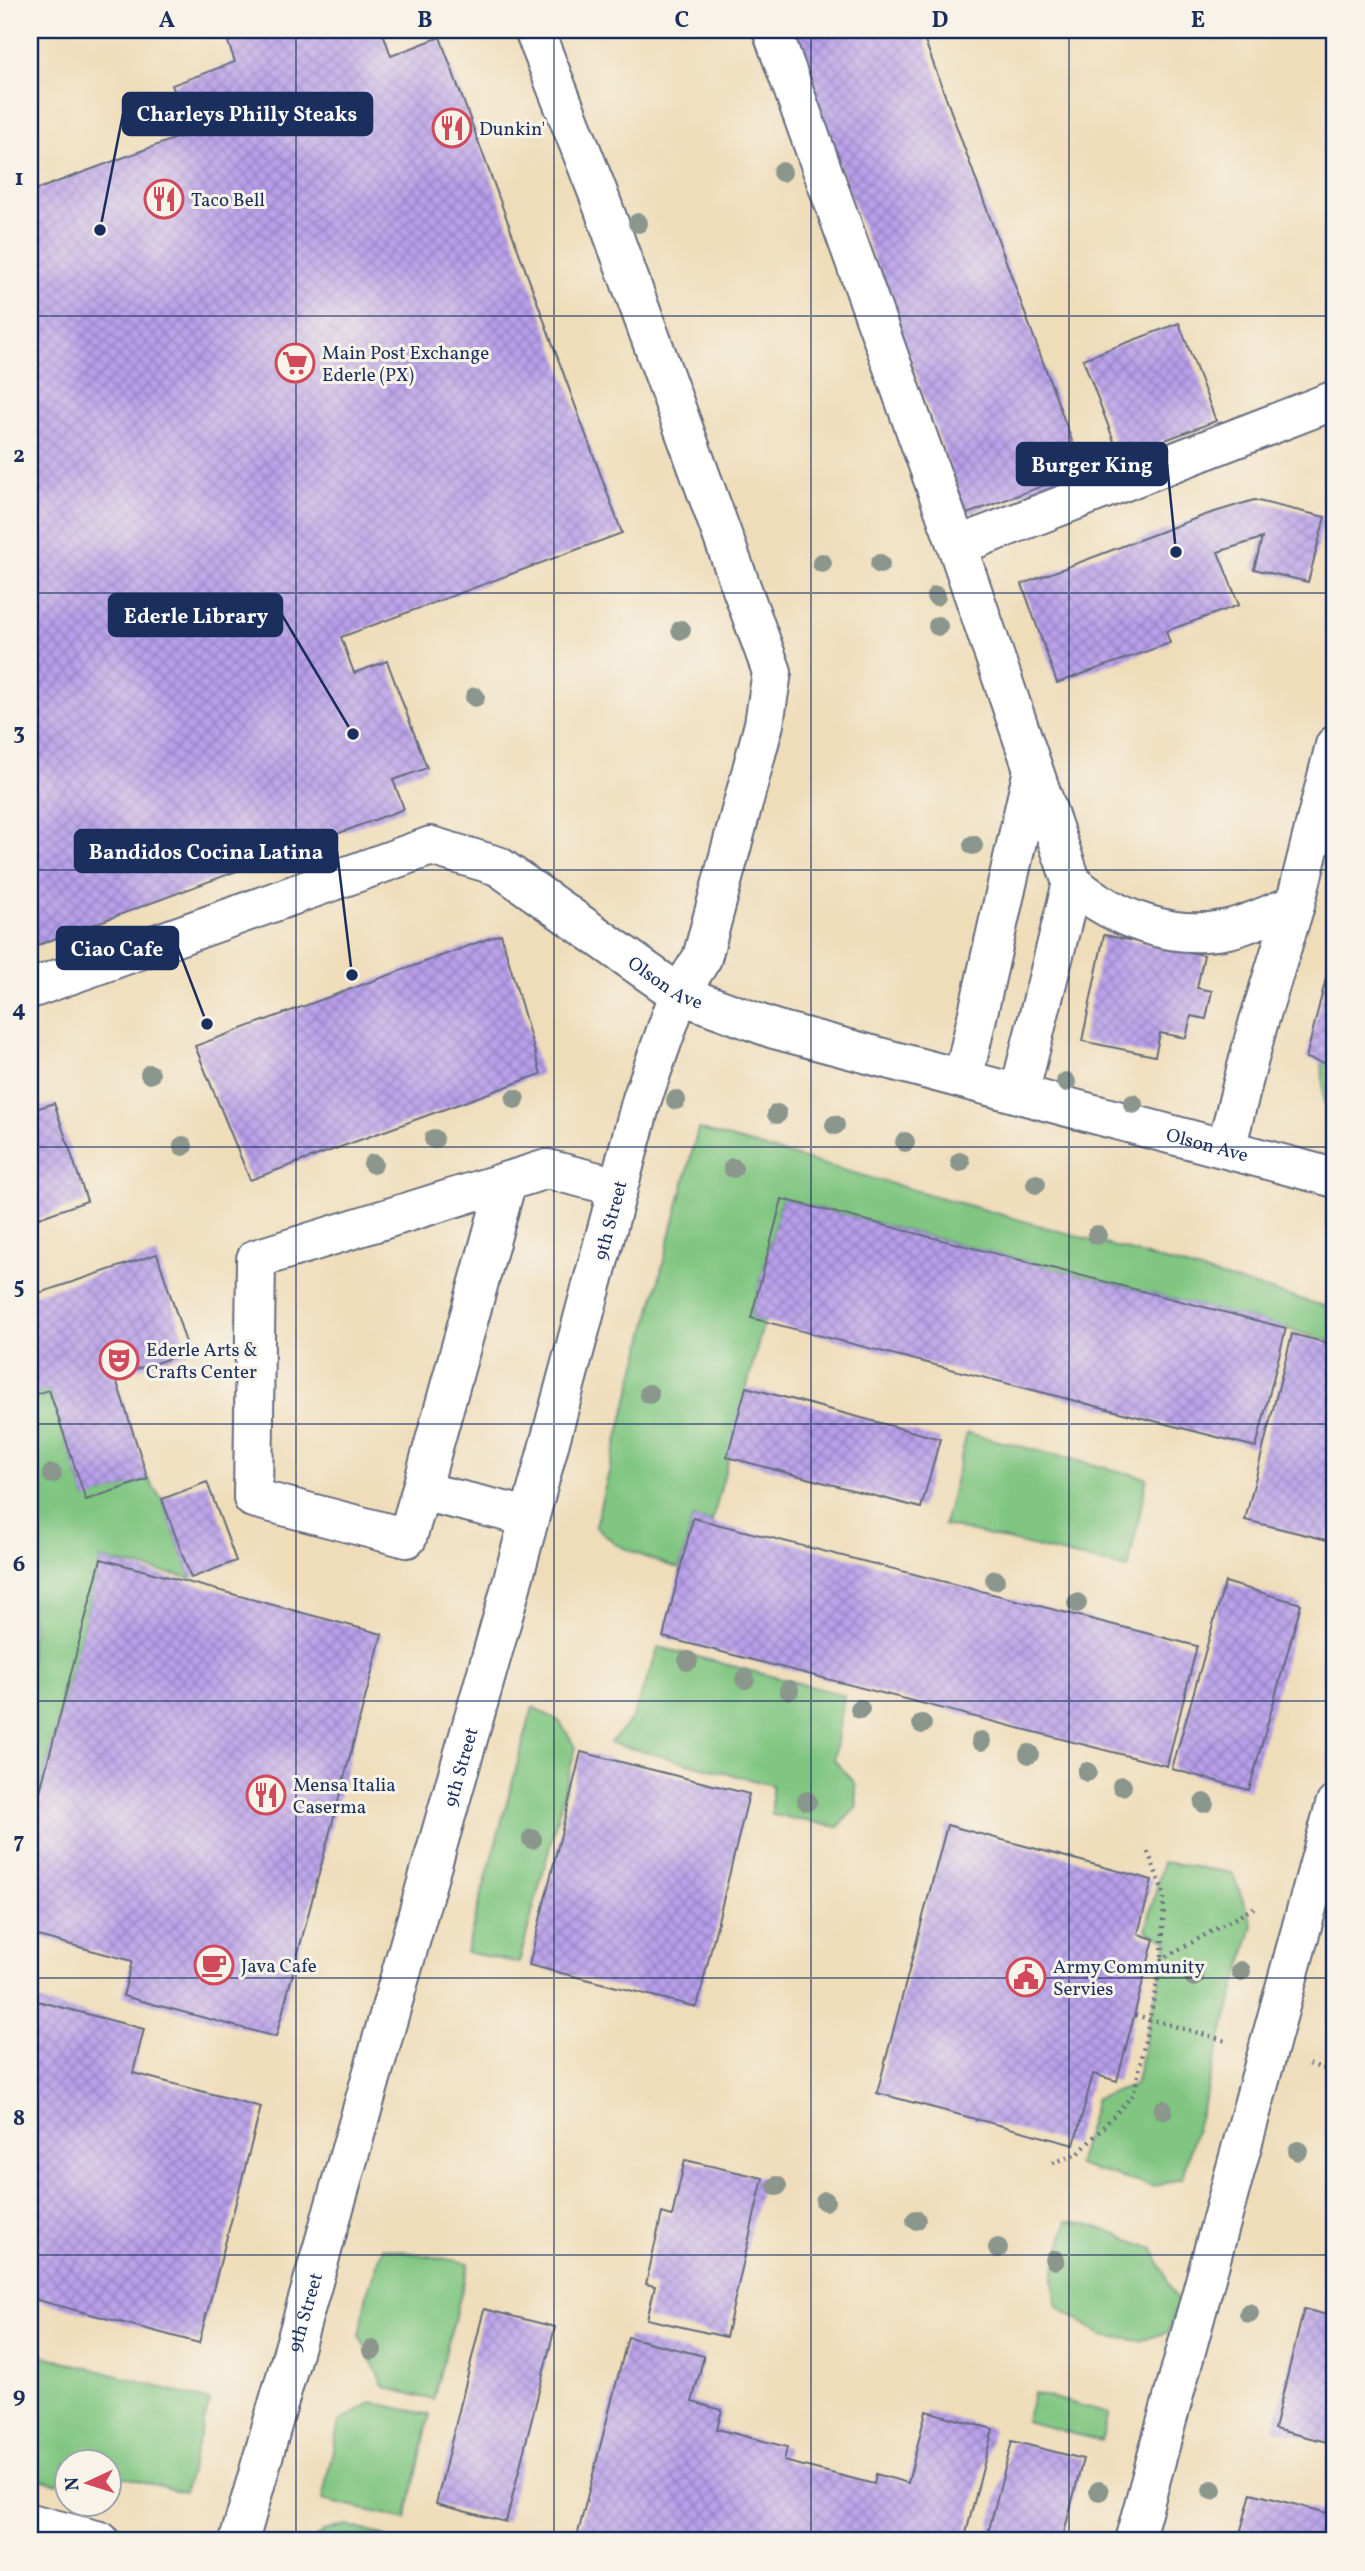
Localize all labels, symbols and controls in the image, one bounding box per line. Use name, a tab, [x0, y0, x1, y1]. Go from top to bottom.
text: A	[159, 5, 175, 37]
text: B	[417, 5, 433, 37]
text: C	[675, 5, 689, 37]
text: D	[932, 5, 949, 37]
text: E	[1191, 5, 1205, 37]
callout: Charleys Philly Steaks	[123, 93, 372, 135]
text: Charleys Philly Steaks	[137, 101, 357, 130]
restaurant icon: Dunkin'	[431, 107, 473, 149]
place label: Dunkin'	[479, 117, 545, 143]
text: 1	[14, 163, 24, 195]
restaurant icon: Taco Bell	[143, 178, 185, 220]
place label: Taco Bell	[191, 188, 265, 214]
place label: Main Post Exchange Ederle (PX)	[322, 341, 489, 389]
supermarket icon: Main Post Exchange Ederle (PX)	[274, 342, 316, 384]
text: 2	[13, 440, 25, 472]
callout: Burger King	[1017, 443, 1167, 485]
text: Burger King	[1031, 452, 1153, 481]
callout: Ederle Library	[109, 594, 282, 636]
text: Ederle Library	[124, 603, 268, 632]
text: 3	[13, 717, 25, 749]
callout: Bandidos Cocina Latina	[75, 830, 337, 872]
text: Bandidos Cocina Latina	[89, 839, 323, 868]
callout: Ciao Cafe	[57, 927, 178, 969]
text: Ciao Cafe	[71, 936, 163, 965]
street label: Olson Ave	[622, 951, 706, 1017]
text: 4	[12, 994, 26, 1026]
street label: Olson Ave	[1163, 1123, 1251, 1169]
street label: 9th Street	[588, 1177, 635, 1263]
text: 5	[13, 1271, 25, 1303]
place label: Ederle Arts & Crafts Center	[146, 1338, 258, 1386]
theatre icon: Ederle Arts & Crafts Center	[98, 1339, 140, 1381]
text: 6	[13, 1549, 25, 1581]
street label: 9th Street	[438, 1724, 486, 1810]
place label: Mensa Italia Caserma	[293, 1773, 396, 1821]
restaurant icon: Mensa Italia Caserma	[245, 1774, 287, 1816]
text: 7	[14, 1826, 25, 1858]
cafe icon: Java Cafe	[193, 1944, 235, 1986]
place label: Java Cafe	[241, 1954, 317, 1980]
place label: Army Community Servies	[1053, 1955, 1205, 2003]
public building icon: Army Community Servies	[1005, 1956, 1047, 1998]
text: 8	[13, 2103, 25, 2135]
street label: 9th Street	[283, 2270, 330, 2355]
text: 9	[13, 2380, 25, 2412]
north arrow	[52, 2448, 122, 2518]
text: N	[60, 2476, 86, 2492]

